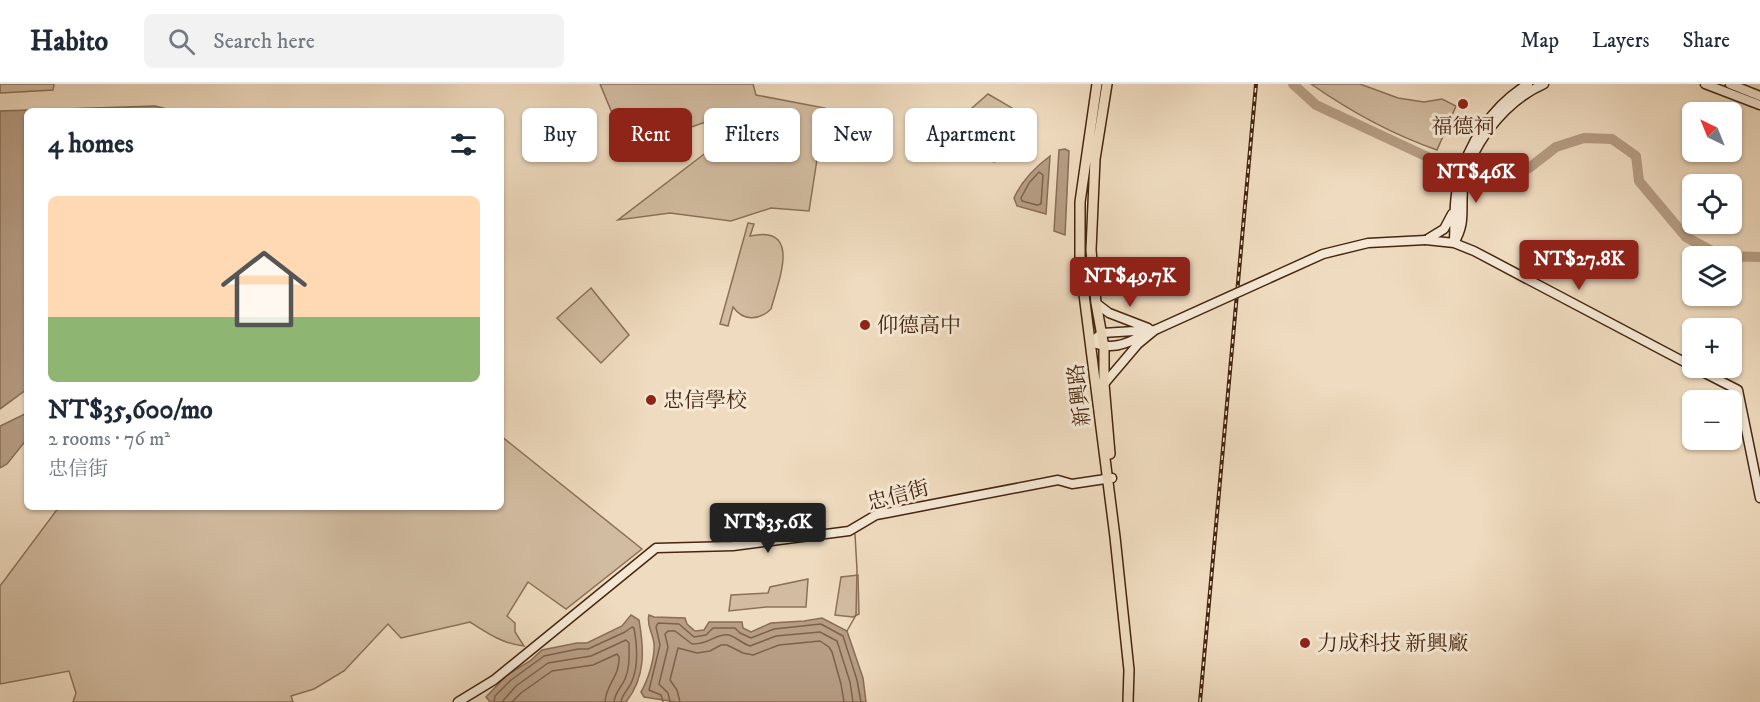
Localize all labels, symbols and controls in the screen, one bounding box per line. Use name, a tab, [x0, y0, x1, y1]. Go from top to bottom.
search box	[144, 14, 564, 68]
text: Habito	[30, 24, 108, 59]
icon: search	[165, 25, 198, 58]
text: Search here	[213, 28, 315, 55]
text: Map	[1520, 28, 1559, 54]
text: Layers	[1592, 28, 1650, 54]
text: Share	[1683, 28, 1730, 54]
marker: 福德祠	[1456, 97, 1470, 111]
north arrow	[1682, 102, 1742, 162]
map controls	[1682, 102, 1742, 450]
chip: Buy	[522, 108, 597, 162]
chip: Rent	[609, 108, 692, 162]
chip: Filters	[704, 108, 800, 162]
chip: New	[812, 108, 893, 162]
chip: Apartment	[905, 108, 1037, 162]
place label: 福德祠	[1432, 114, 1495, 140]
text: 4 homes	[48, 128, 134, 161]
icon: filters	[447, 128, 480, 161]
pin: NT$46K	[1427, 153, 1525, 204]
text: NT$46K	[1437, 160, 1515, 185]
button: locate	[1682, 174, 1742, 234]
icon: home	[210, 235, 318, 343]
pin: NT$27.8K	[1517, 240, 1641, 291]
button: layers	[1682, 246, 1742, 306]
text: NT$27.8K	[1533, 247, 1625, 272]
pin: NT$49.7K	[1068, 257, 1192, 308]
text: NT$49.7K	[1084, 264, 1176, 289]
place label: 仰德高中	[877, 313, 961, 339]
marker: 仰德高中	[858, 318, 872, 332]
button: +	[1682, 318, 1742, 378]
street label: 新興路	[1063, 362, 1097, 428]
place label: 忠信學校	[663, 388, 747, 414]
button: −	[1682, 390, 1742, 450]
marker: 忠信學校	[644, 393, 658, 407]
text: NT$35,600/mo	[48, 394, 213, 427]
text: 2 rooms · 76 m²	[48, 427, 170, 452]
text: 忠信街	[48, 457, 108, 482]
street label: 忠信街	[864, 475, 932, 517]
pin: NT$35.6K	[706, 503, 830, 554]
text: NT$35.6K	[724, 510, 812, 535]
place label: 力成科技 新興廠	[1317, 631, 1469, 657]
marker: 力成科技 新興廠	[1298, 636, 1312, 650]

